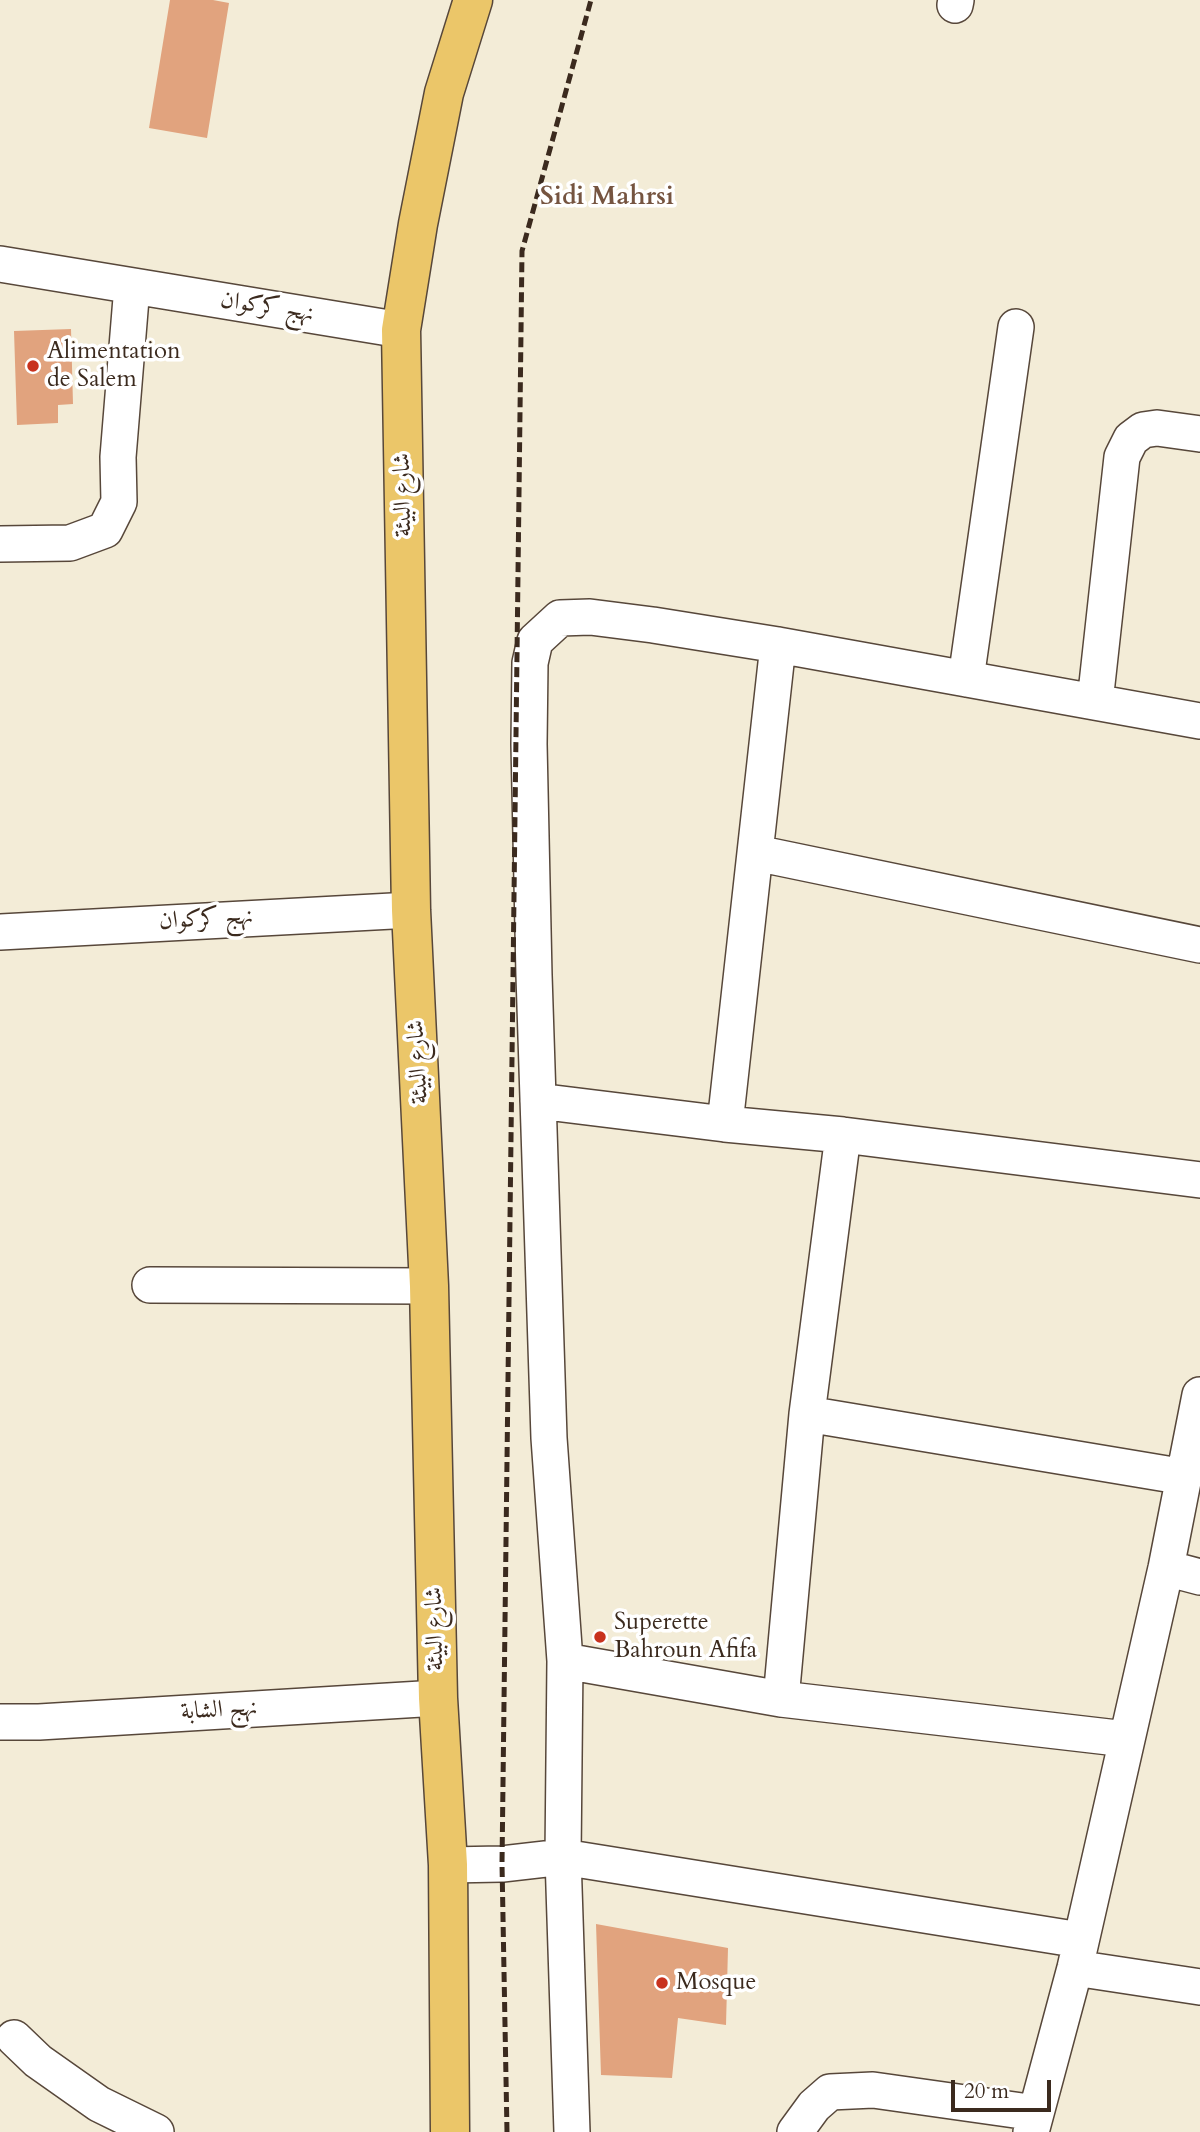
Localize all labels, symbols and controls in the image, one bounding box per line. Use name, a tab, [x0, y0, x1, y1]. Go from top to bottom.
district label: Sidi Mahrsi	[540, 182, 674, 214]
street label: نهج كركوان	[218, 286, 316, 330]
place label: Alimentation de Salem	[47, 338, 181, 394]
marker: Alimentation de Salem	[25, 358, 41, 374]
street label: شارع البيئة	[389, 453, 419, 537]
street label: نهج كركوان	[158, 903, 254, 937]
street label: شارع البيئة	[402, 1019, 436, 1105]
street label: شارع البيئة	[421, 1587, 451, 1671]
place label: Superette Bahroun Afifa	[614, 1609, 757, 1665]
marker: Superette Bahroun Afifa	[592, 1629, 608, 1645]
street label: نهج الشابة	[180, 1695, 258, 1727]
place label: Mosque	[676, 1969, 757, 1997]
marker: Mosque	[654, 1975, 670, 1991]
scale bar	[955, 2066, 1055, 2110]
text: 20 m	[964, 2077, 1009, 2106]

